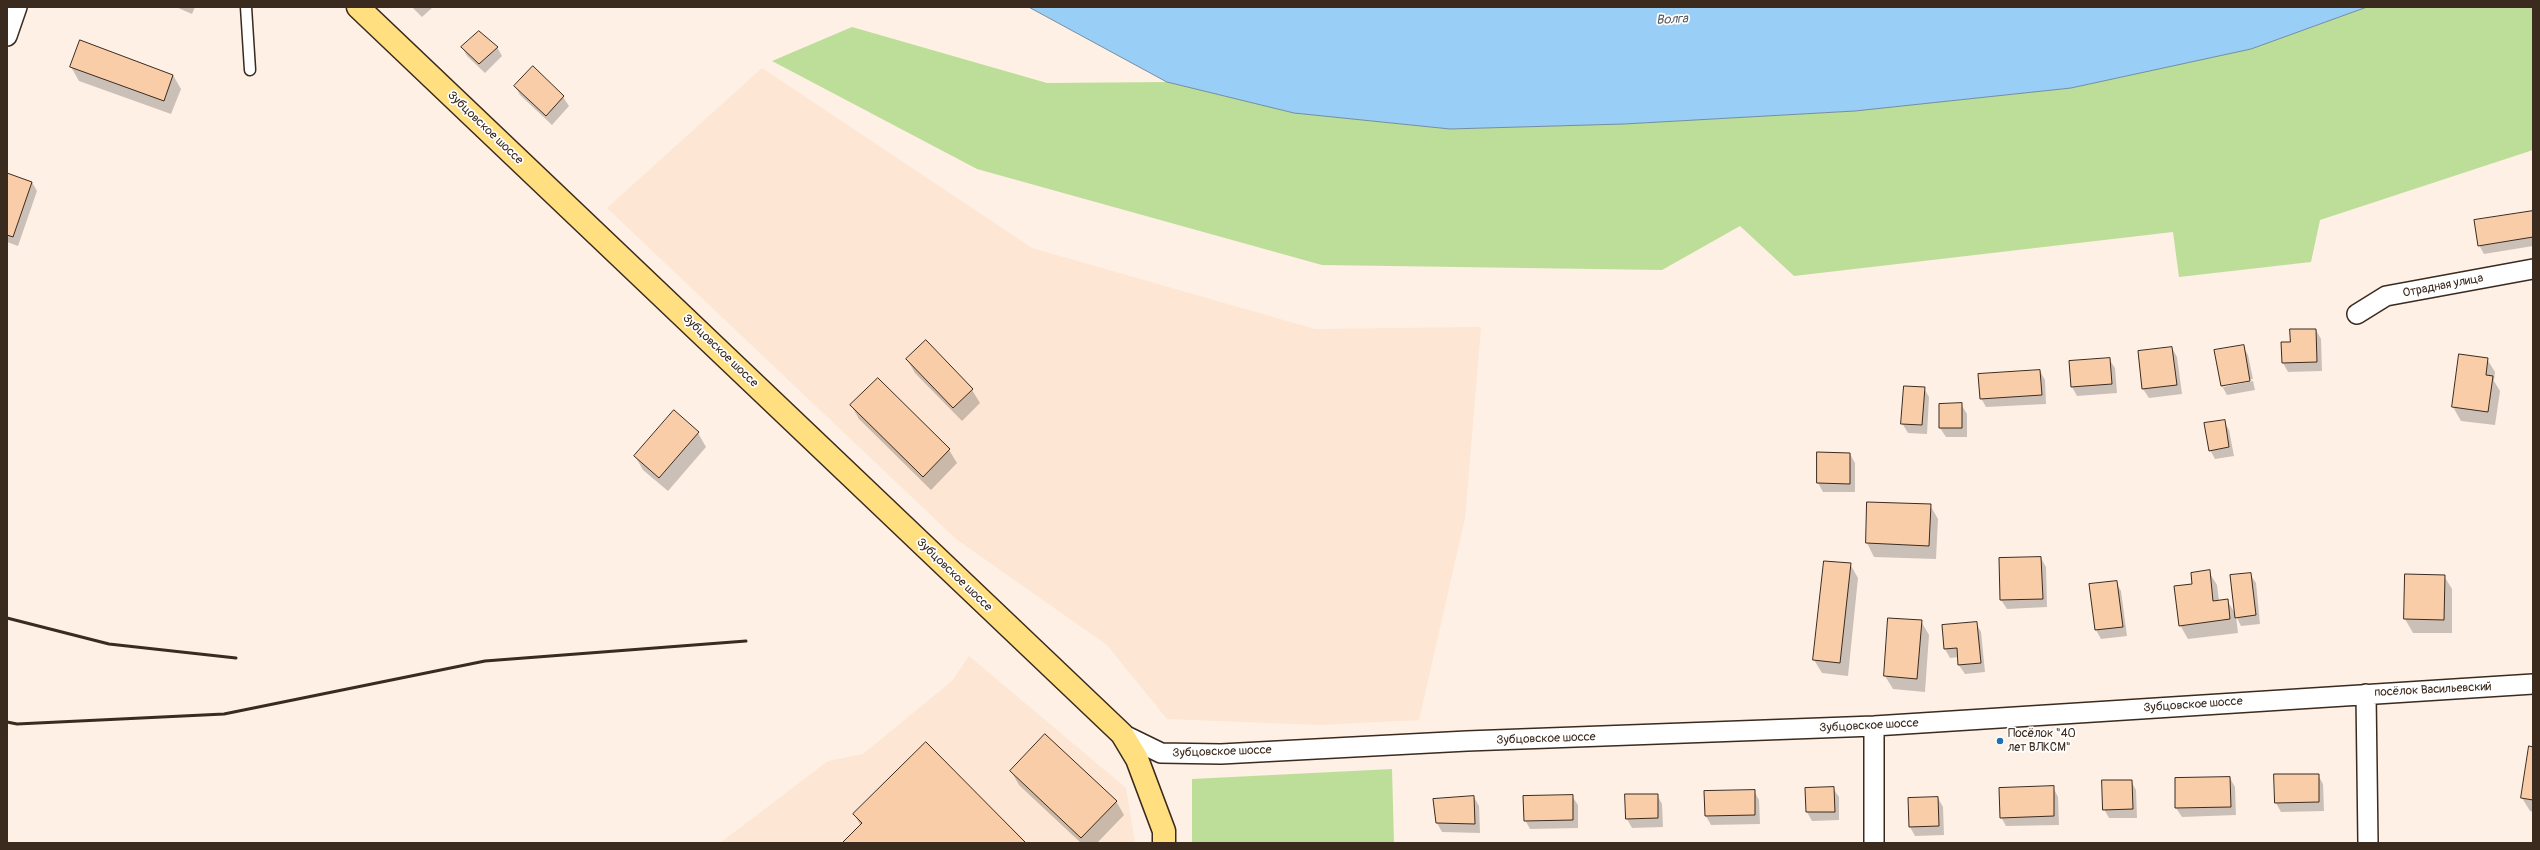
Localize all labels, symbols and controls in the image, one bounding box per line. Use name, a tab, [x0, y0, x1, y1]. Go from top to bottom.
water label: Волга	[1656, 11, 1688, 29]
street label: Зубцовское шоссе	[444, 88, 526, 168]
street label: Отрадная улица	[2401, 271, 2485, 301]
street label: Зубцовское шоссе	[679, 311, 761, 391]
street label: Зубцовское шоссе	[913, 535, 995, 615]
street label: посёлок Васильевский	[2374, 680, 2492, 700]
street label: Зубцовское шоссе	[2143, 694, 2243, 716]
street label: Зубцовское шоссе	[1819, 716, 1919, 736]
place label: Посёлок "40 лет ВЛКСМ"	[2008, 727, 2076, 755]
street label: Зубцовское шоссе	[1496, 730, 1596, 748]
marker: Посёлок "40 лет ВЛКСМ"	[1995, 736, 2005, 746]
street label: Зубцовское шоссе	[1172, 743, 1272, 761]

